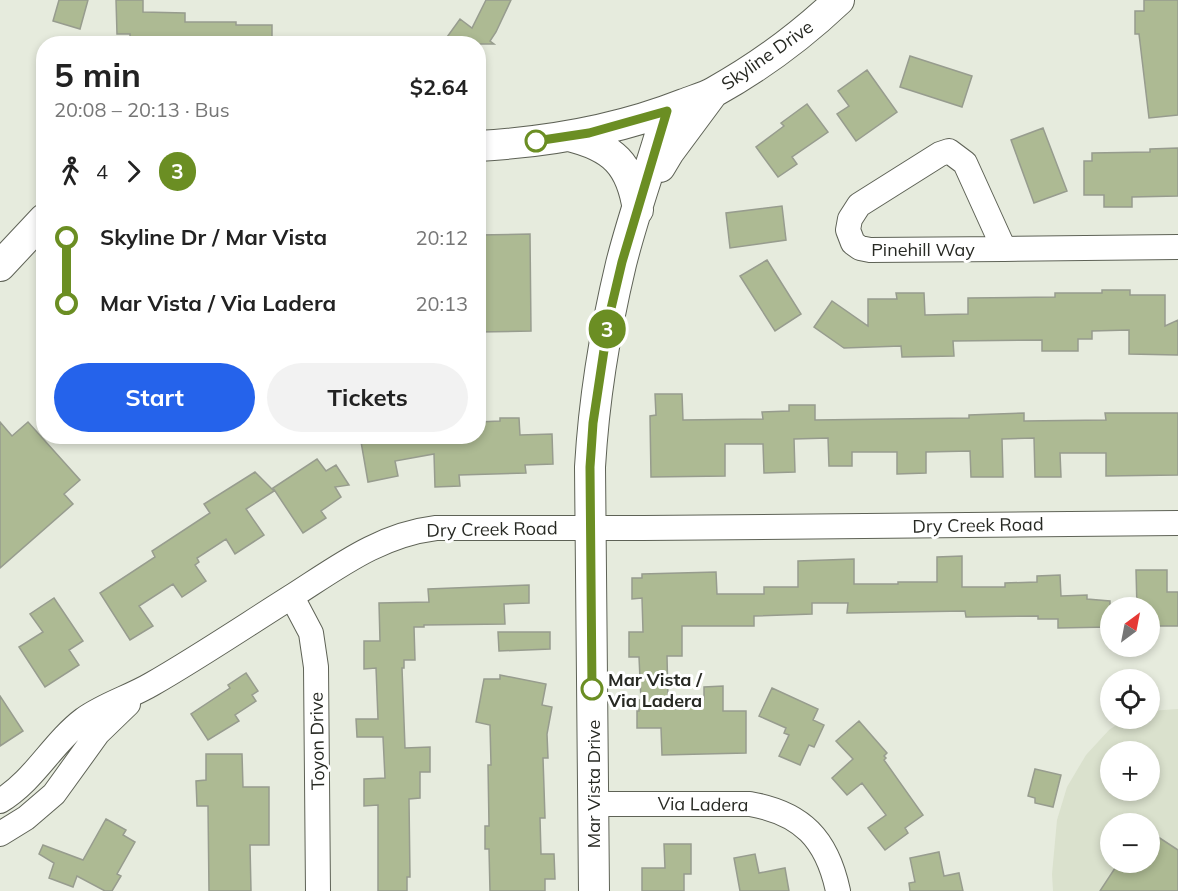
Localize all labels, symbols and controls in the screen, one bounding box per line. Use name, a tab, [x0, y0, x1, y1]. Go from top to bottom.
street label: Skyline Drive	[717, 15, 817, 95]
text: 5 min	[54, 54, 141, 95]
text: $2.64	[410, 73, 468, 101]
text: 20:08 – 20:13 · Bus	[54, 97, 230, 122]
unlabelled marker	[525, 130, 547, 152]
icon: walk	[54, 155, 87, 188]
icon: forward	[117, 155, 150, 188]
text: 3	[171, 158, 184, 184]
text: 4	[96, 159, 108, 184]
text: Skyline Dr / Mar Vista	[100, 223, 327, 251]
text: 20:12	[415, 225, 468, 250]
street label: Pinehill Way	[871, 238, 975, 261]
text: Mar Vista / Via Ladera	[100, 289, 336, 317]
text: 20:13	[415, 291, 468, 316]
line badge: 3	[588, 310, 626, 348]
text: 3	[601, 316, 613, 342]
button: Start	[54, 363, 255, 432]
button: Tickets	[267, 363, 468, 432]
street label: Dry Creek Road	[912, 512, 1044, 538]
street label: Dry Creek Road	[426, 516, 558, 542]
north arrow	[1100, 597, 1160, 657]
map controls	[1100, 597, 1160, 873]
place label: Mar Vista / Via Ladera	[607, 668, 703, 712]
button: locate	[1100, 669, 1160, 729]
marker: Mar Vista / Via Ladera	[581, 678, 603, 700]
street label: Toyon Drive	[305, 692, 329, 790]
street label: Mar Vista Drive	[582, 720, 605, 848]
button: +	[1100, 741, 1160, 801]
street label: Via Ladera	[657, 792, 749, 816]
button: −	[1100, 813, 1160, 873]

